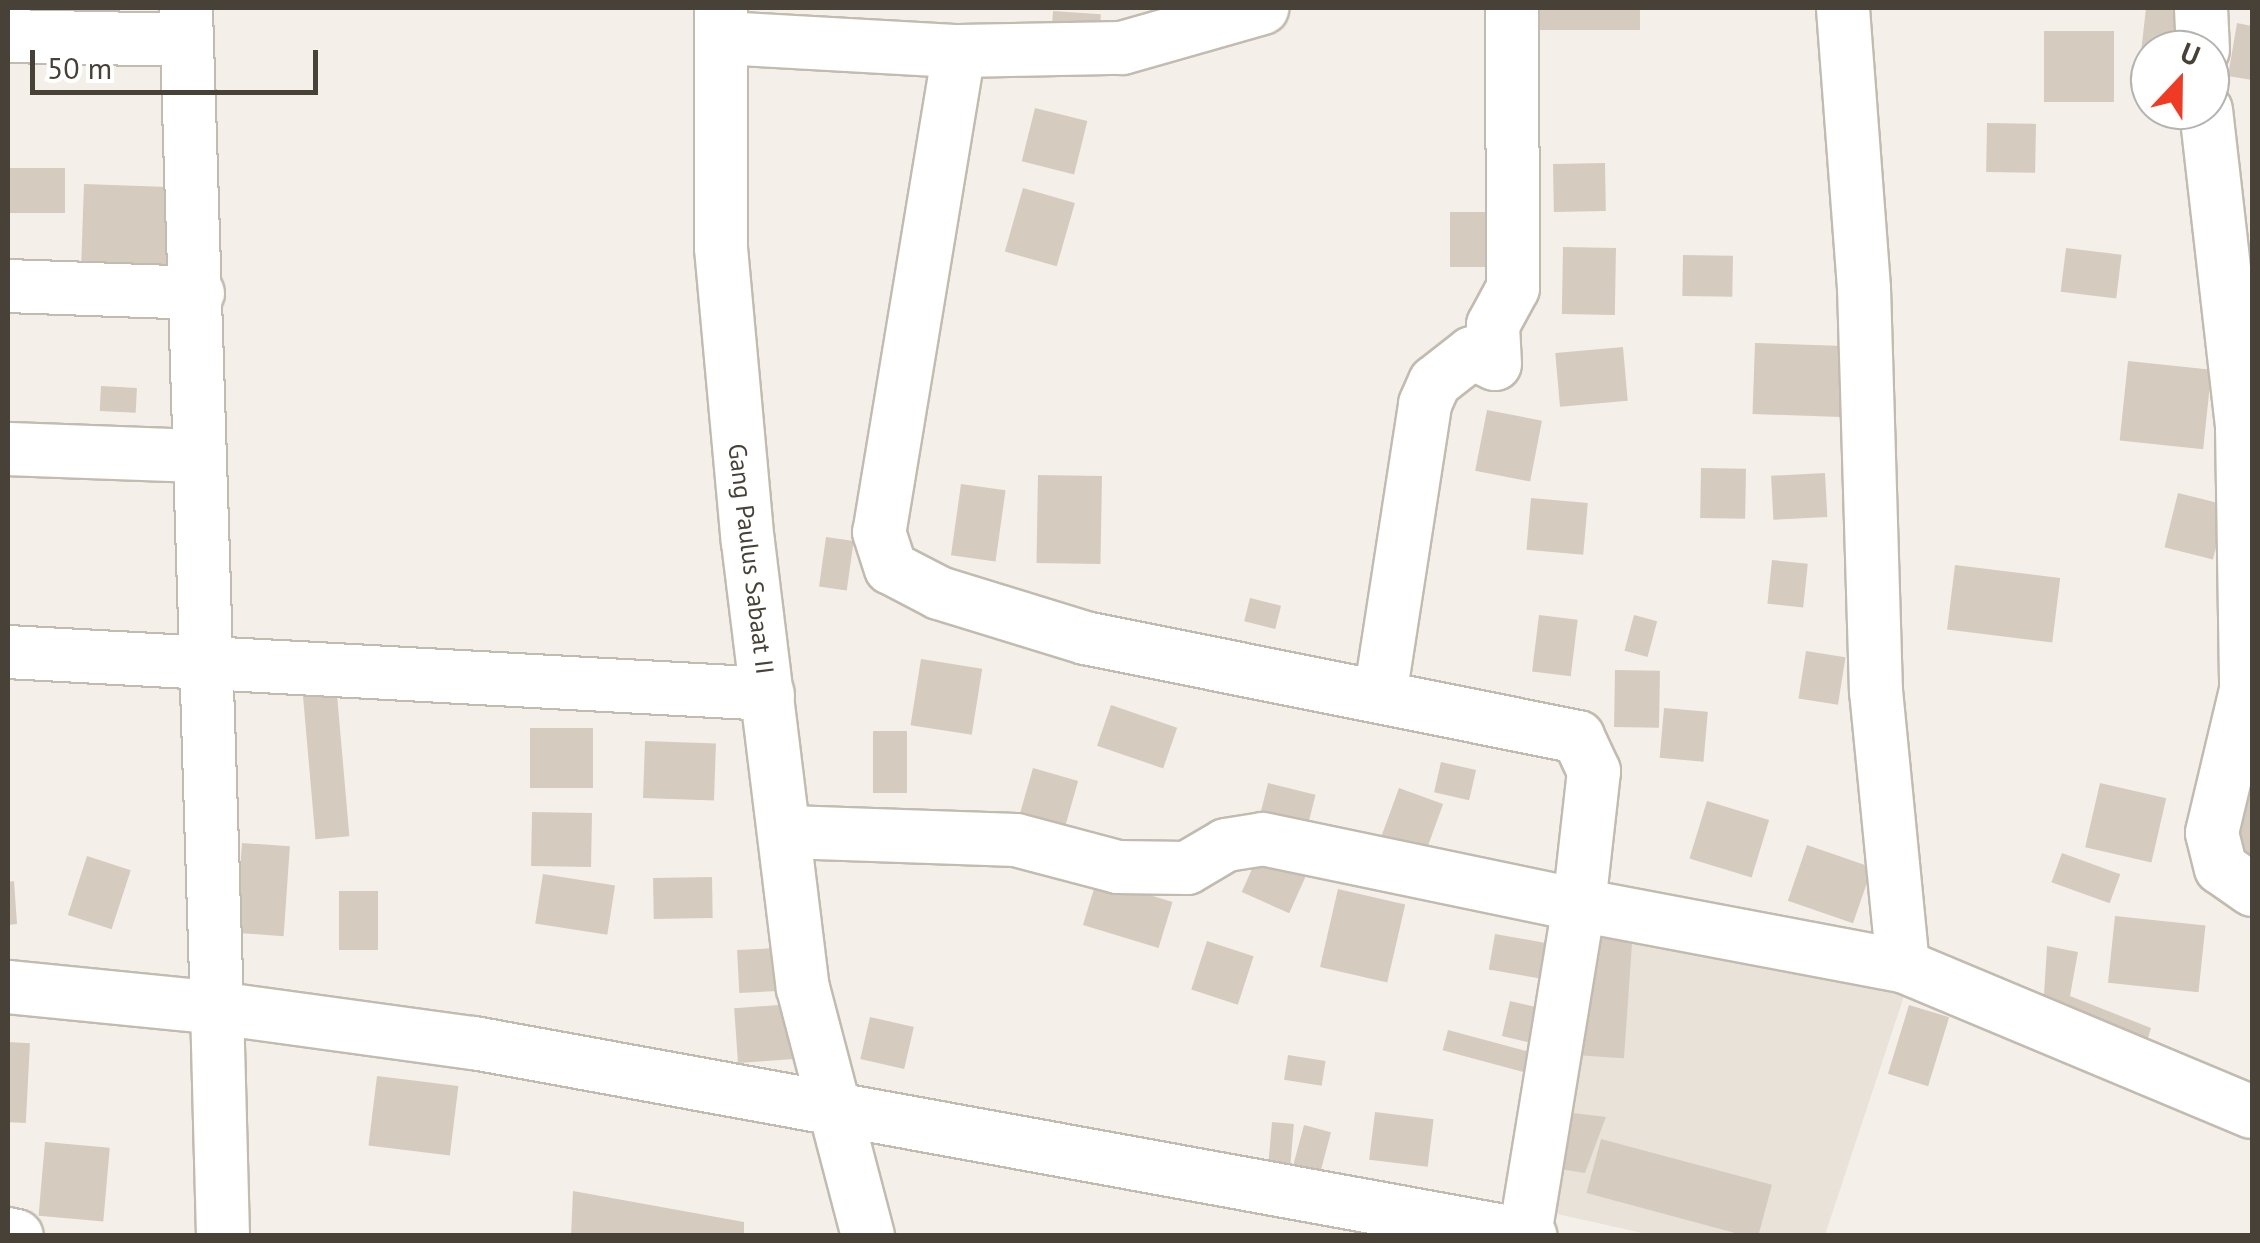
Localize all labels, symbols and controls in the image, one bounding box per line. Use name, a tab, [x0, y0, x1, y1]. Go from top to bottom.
scale bar	[35, 30, 322, 92]
north arrow	[2130, 30, 2230, 130]
text: U	[2176, 33, 2206, 74]
text: 50 m	[47, 48, 112, 87]
street label: Gang Paulus Sabaat II	[722, 442, 780, 676]

